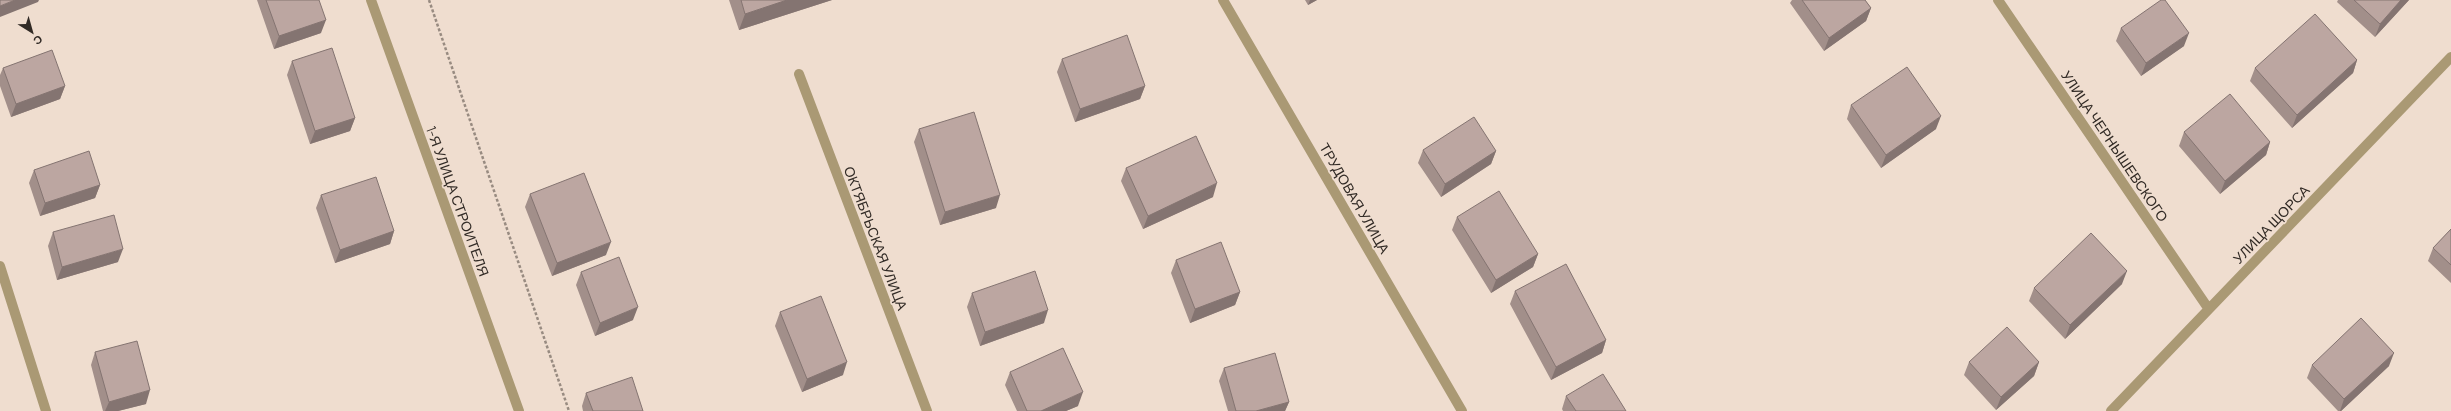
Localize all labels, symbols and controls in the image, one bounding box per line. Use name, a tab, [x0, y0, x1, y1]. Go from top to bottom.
north arrow	[12, 12, 52, 52]
text: С	[31, 33, 45, 48]
street label: УЛИЦА ЧЕРНЫШЕВСКОГО	[2058, 67, 2172, 225]
street label: 1-Я УЛИЦА СТРОИТЕЛЯ	[423, 123, 493, 279]
street label: ТРУДОВАЯ УЛИЦА	[1316, 140, 1394, 257]
street label: ОКТЯБРЬСКАЯ УЛИЦА	[841, 164, 912, 313]
street label: УЛИЦА ЩОРСА	[2229, 181, 2313, 267]

